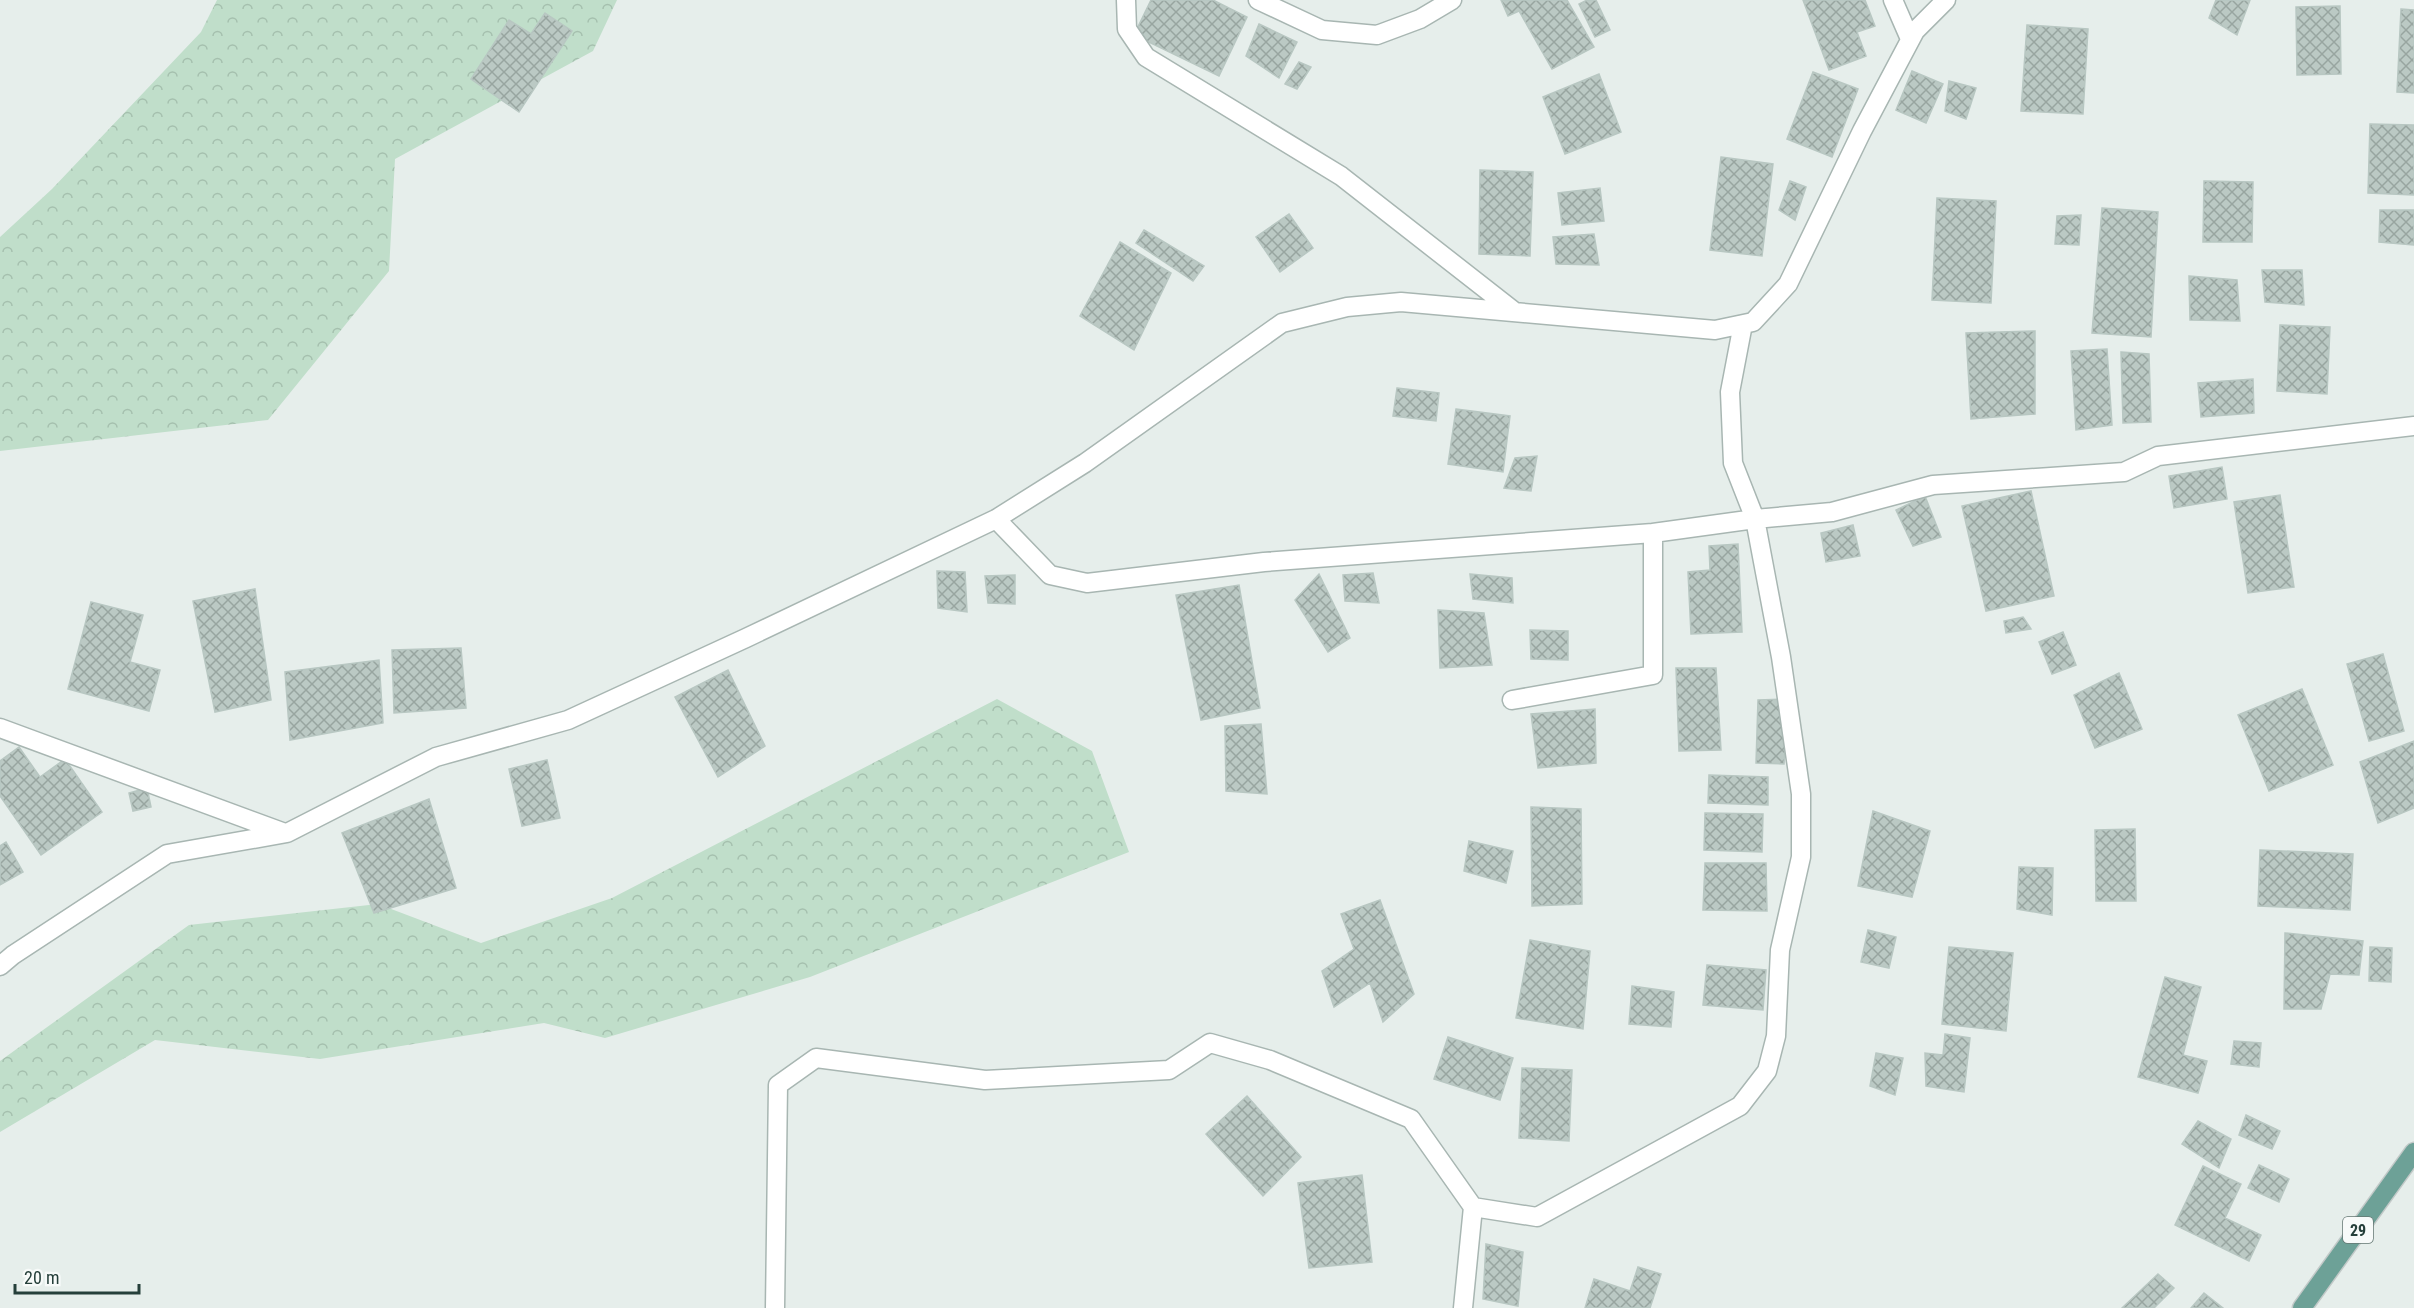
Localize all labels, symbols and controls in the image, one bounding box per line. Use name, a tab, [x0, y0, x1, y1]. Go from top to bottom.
road number: 29	[2343, 1217, 2373, 1243]
scale bar	[15, 1257, 140, 1295]
text: 20 m	[24, 1267, 59, 1288]

